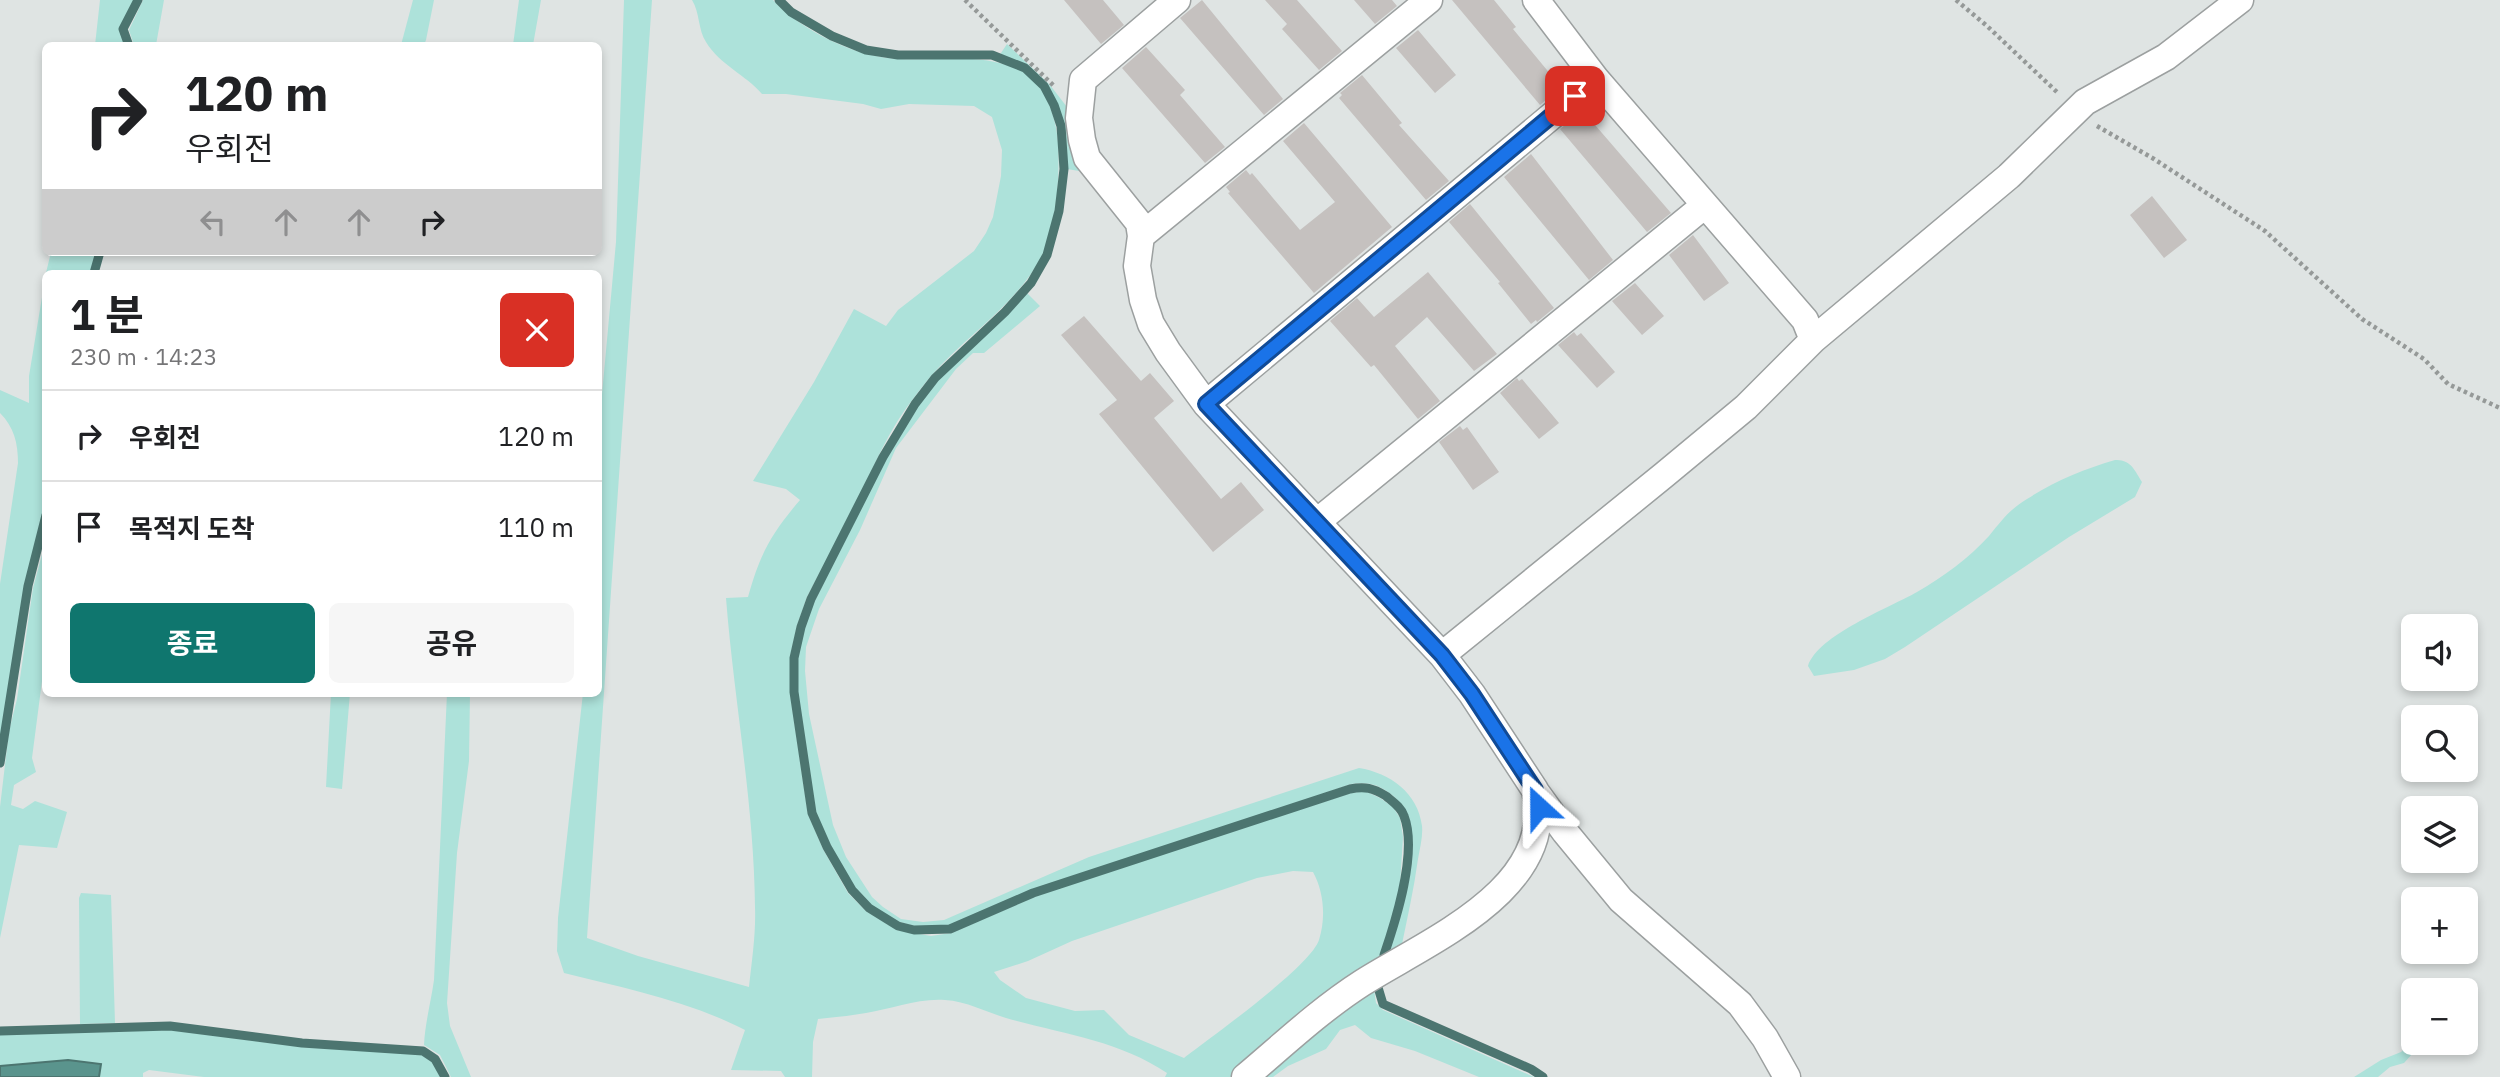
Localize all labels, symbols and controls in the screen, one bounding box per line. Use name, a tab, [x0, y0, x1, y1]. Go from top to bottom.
text: 120 m	[185, 61, 329, 124]
pin	[1545, 66, 1605, 126]
icon: right	[70, 70, 161, 161]
icon: arrive	[1556, 77, 1594, 115]
text: 우회전	[185, 127, 273, 169]
icon: left	[194, 203, 232, 241]
icon: ahead	[267, 203, 305, 241]
icon: ahead	[340, 203, 378, 241]
icon: right	[413, 203, 451, 241]
text: 1 분	[70, 287, 144, 342]
button: close	[500, 293, 574, 367]
text: 230 m · 14:23	[70, 341, 217, 371]
icon: right	[70, 417, 108, 455]
text: 120 m	[498, 419, 574, 453]
text: 우회전	[129, 420, 201, 454]
icon: arrive	[70, 508, 108, 546]
text: 110 m	[498, 510, 574, 544]
text: 목적지 도착	[129, 511, 255, 545]
button: 종료	[70, 603, 315, 683]
button: 공유	[329, 603, 574, 683]
map controls	[2401, 614, 2478, 1055]
button: sound	[2401, 614, 2478, 691]
button: search	[2401, 705, 2478, 782]
position arrow	[1502, 770, 1576, 844]
button: layers	[2401, 796, 2478, 873]
button: +	[2401, 887, 2478, 964]
button: −	[2401, 978, 2478, 1055]

